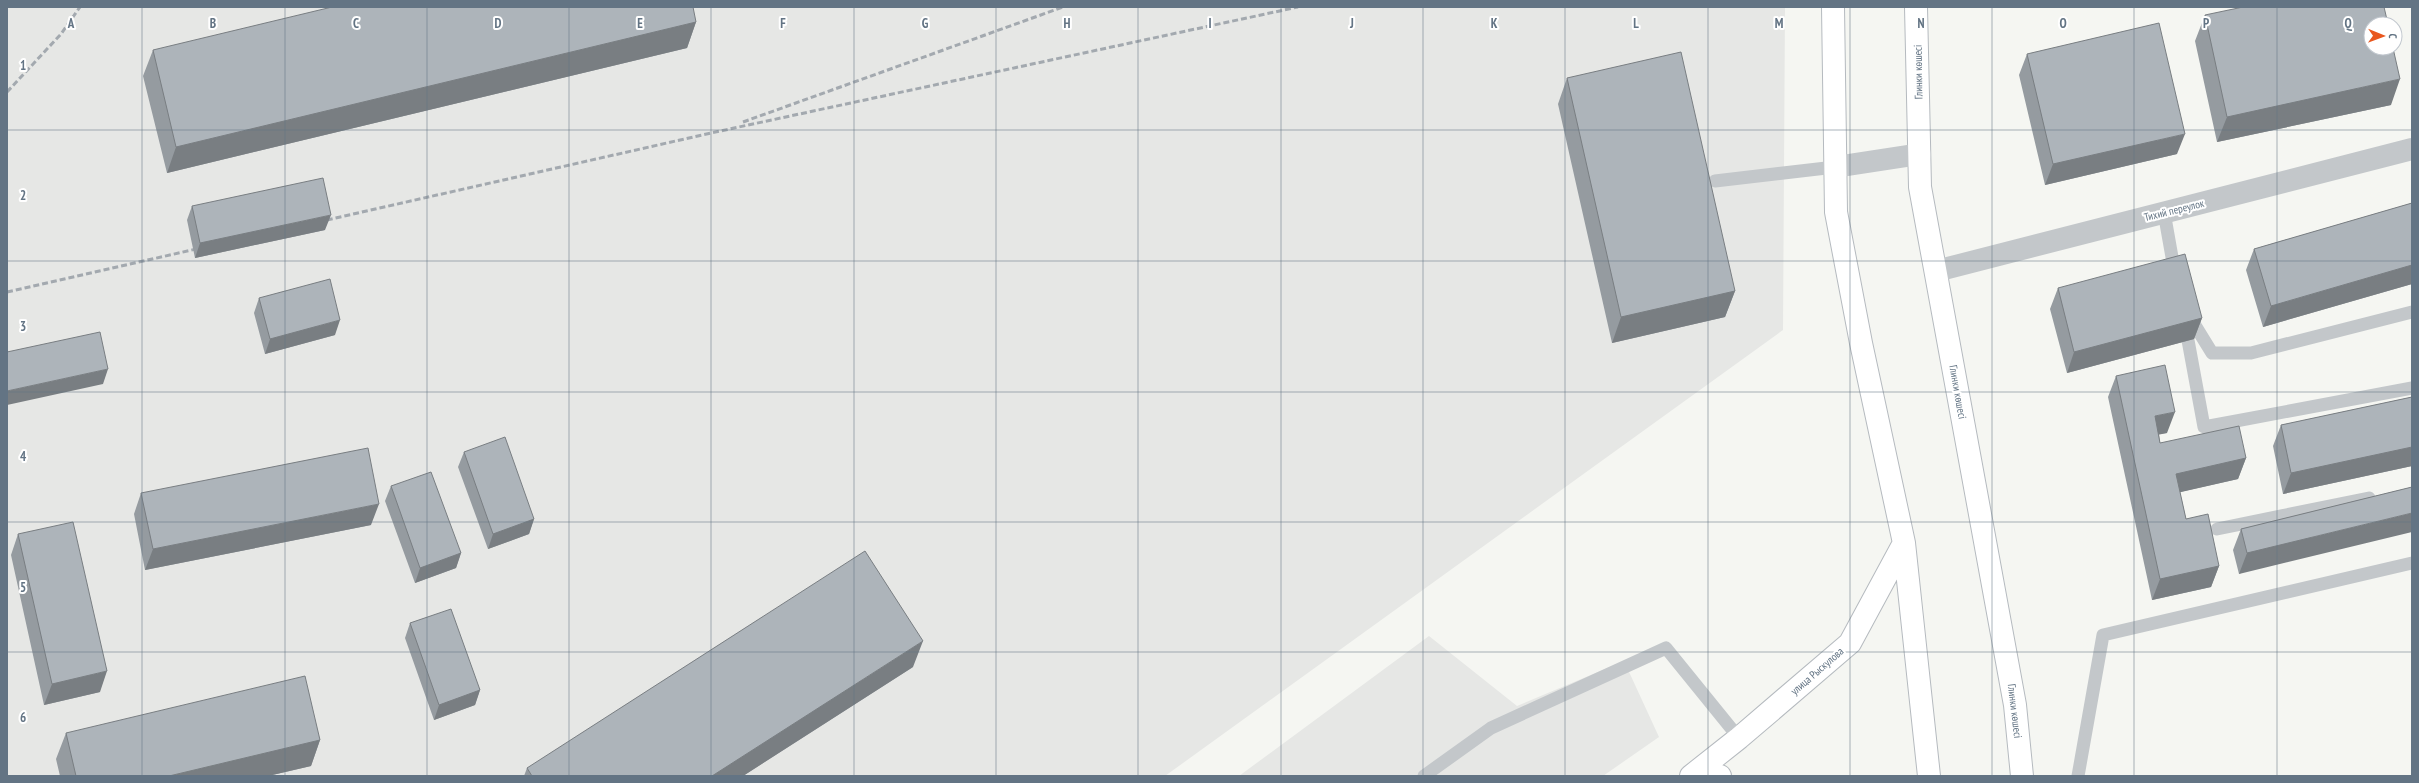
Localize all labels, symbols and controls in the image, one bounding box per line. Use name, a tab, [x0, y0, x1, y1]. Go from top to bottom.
text: A	[67, 15, 75, 32]
text: B	[210, 15, 216, 32]
text: C	[353, 15, 359, 32]
text: D	[495, 15, 502, 32]
text: E	[637, 15, 643, 32]
text: F	[780, 15, 786, 32]
text: G	[922, 15, 929, 32]
text: H	[1064, 15, 1071, 32]
text: I	[1208, 15, 1212, 32]
text: J	[1349, 15, 1354, 32]
text: K	[1491, 15, 1498, 32]
text: L	[1633, 15, 1639, 32]
text: M	[1775, 15, 1784, 32]
text: N	[1917, 15, 1925, 32]
text: O	[2059, 15, 2067, 32]
text: P	[2203, 15, 2209, 32]
text: Q	[2344, 15, 2352, 32]
north arrow	[2363, 16, 2403, 56]
text: С	[2386, 34, 2400, 39]
street label: Глинки көшесі	[1911, 45, 1925, 99]
text: 1	[20, 57, 26, 74]
text: 2	[20, 187, 26, 204]
street label: Тихий переулок	[2143, 196, 2206, 224]
text: 3	[20, 318, 26, 335]
street label: Глинки көшесі	[1946, 364, 1970, 420]
text: 4	[20, 448, 27, 465]
text: 5	[20, 579, 26, 596]
street label: улица Рыскулова	[1788, 644, 1846, 698]
street label: Глинки көшесі	[2005, 683, 2025, 739]
text: 6	[20, 709, 26, 726]

